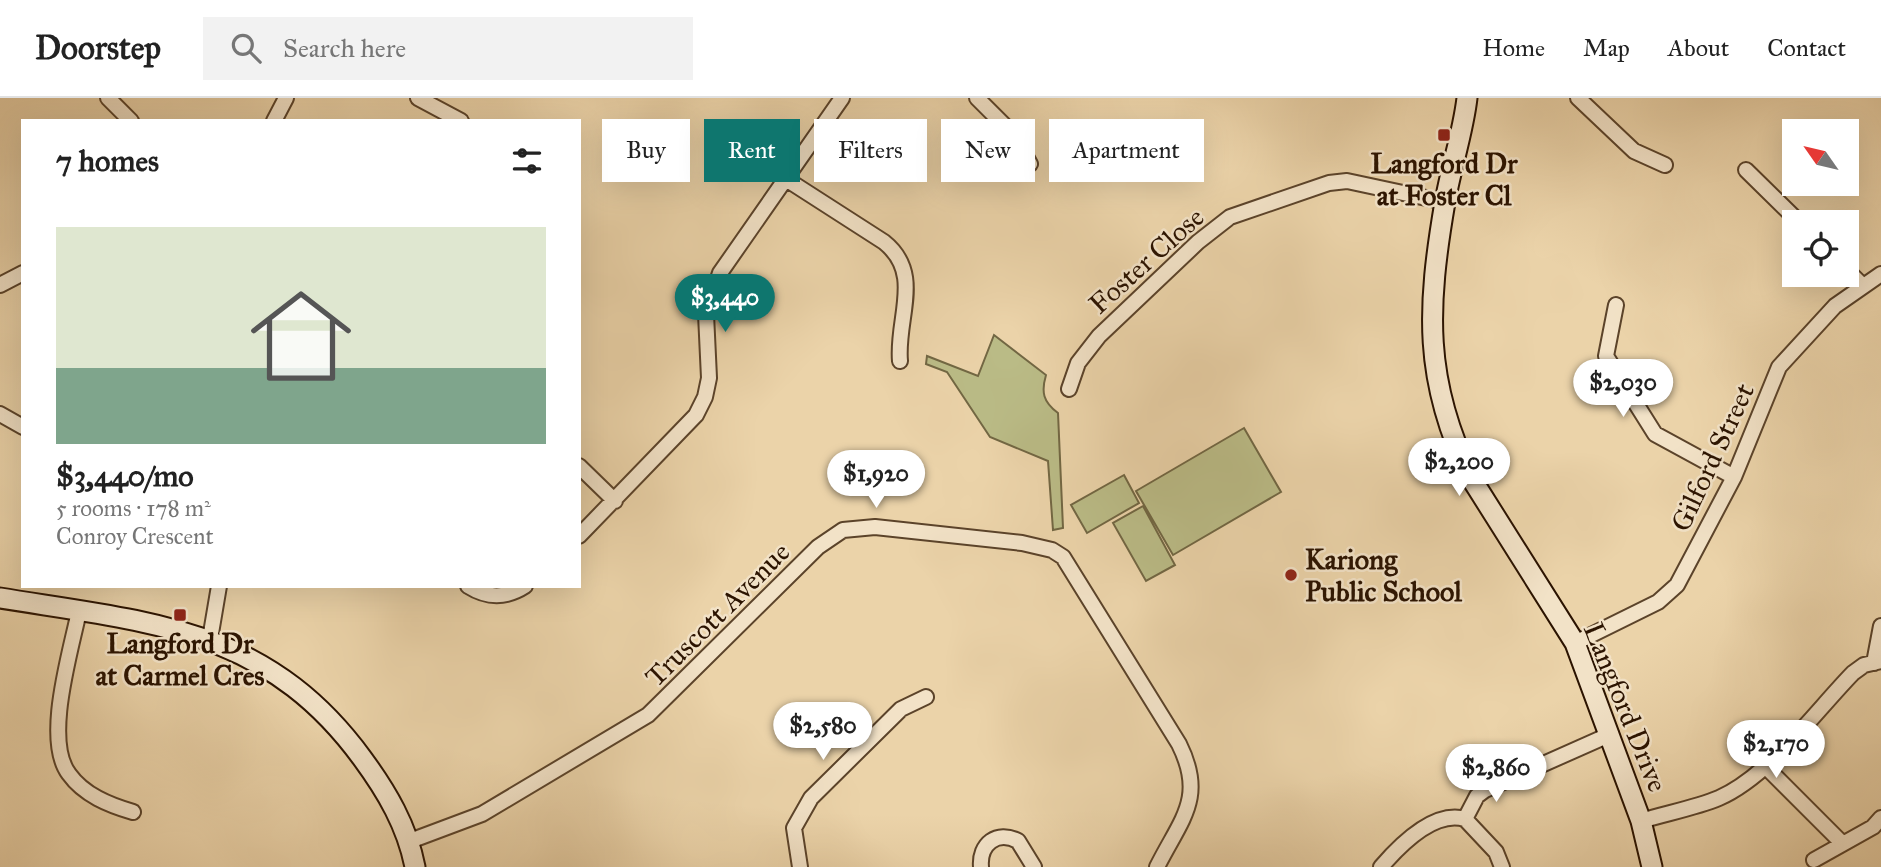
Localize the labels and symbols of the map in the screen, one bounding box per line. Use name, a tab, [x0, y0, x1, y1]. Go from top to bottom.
north arrow	[1782, 119, 1858, 196]
marker: Langford Dr at Foster Cl	[1436, 127, 1452, 143]
place label: Langford Dr at Foster Cl	[1370, 146, 1518, 213]
street label: Foster Close	[1081, 200, 1211, 321]
pin: $3,440	[668, 274, 782, 334]
pin: $2,030	[1566, 360, 1680, 419]
street label: Gilford Street	[1663, 378, 1762, 537]
pin: $2,200	[1402, 438, 1516, 498]
pin: $1,920	[819, 450, 933, 510]
street label: Truscott Avenue	[638, 535, 797, 694]
place label: Kariong Public School	[1305, 542, 1462, 609]
marker: Kariong Public School	[1283, 567, 1299, 583]
marker: Langford Dr at Carmel Cres	[172, 607, 188, 623]
street label: Langford Drive	[1576, 617, 1675, 797]
place label: Langford Dr at Carmel Cres	[95, 626, 265, 693]
pin: $2,580	[766, 702, 880, 762]
pin: $2,170	[1719, 720, 1833, 780]
pin: $2,860	[1439, 744, 1553, 804]

